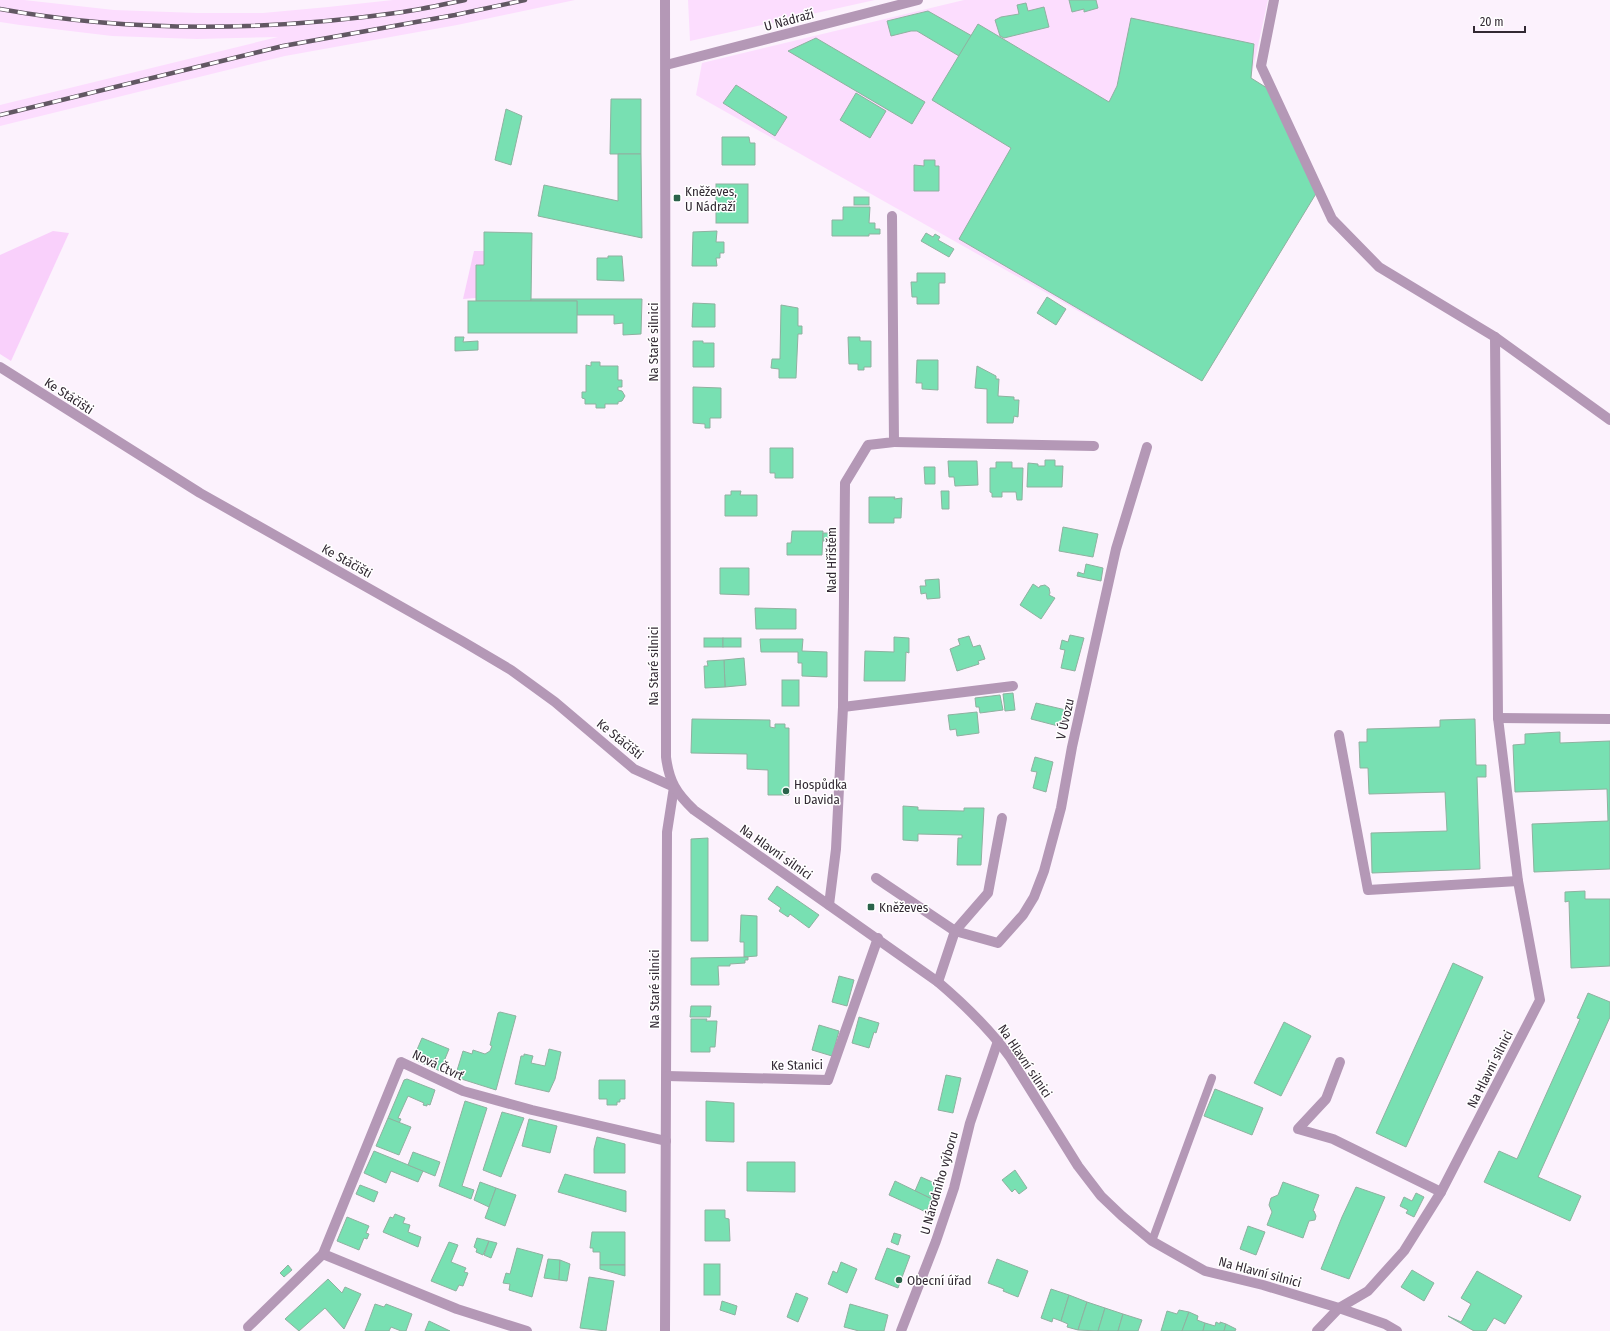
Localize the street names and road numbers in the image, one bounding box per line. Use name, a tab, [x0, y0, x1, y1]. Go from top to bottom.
street label: U Nádraží	[763, 6, 815, 34]
street label: Na Staré silnici	[646, 302, 661, 382]
street label: Ke Stáčišti	[42, 375, 96, 417]
street label: Nad Hřištěm	[824, 527, 839, 593]
street label: Ke Stáčišti	[319, 541, 375, 581]
street label: Na Staré silnici	[646, 626, 661, 706]
street label: V Úvozu	[1053, 697, 1077, 741]
street label: Ke Stáčišti	[594, 716, 646, 762]
street label: Na Hlavní silnici	[737, 821, 815, 883]
street label: Na Staré silnici	[647, 949, 662, 1029]
street label: Na Hlavní silnici	[995, 1022, 1055, 1100]
street label: Na Hlavní silnici	[1464, 1028, 1516, 1110]
street label: Nová Čtvrť	[410, 1047, 467, 1084]
street label: Ke Stanici	[771, 1057, 823, 1073]
street label: U Národního výboru	[917, 1130, 961, 1236]
street label: Na Hlavní silnici	[1217, 1254, 1303, 1290]

